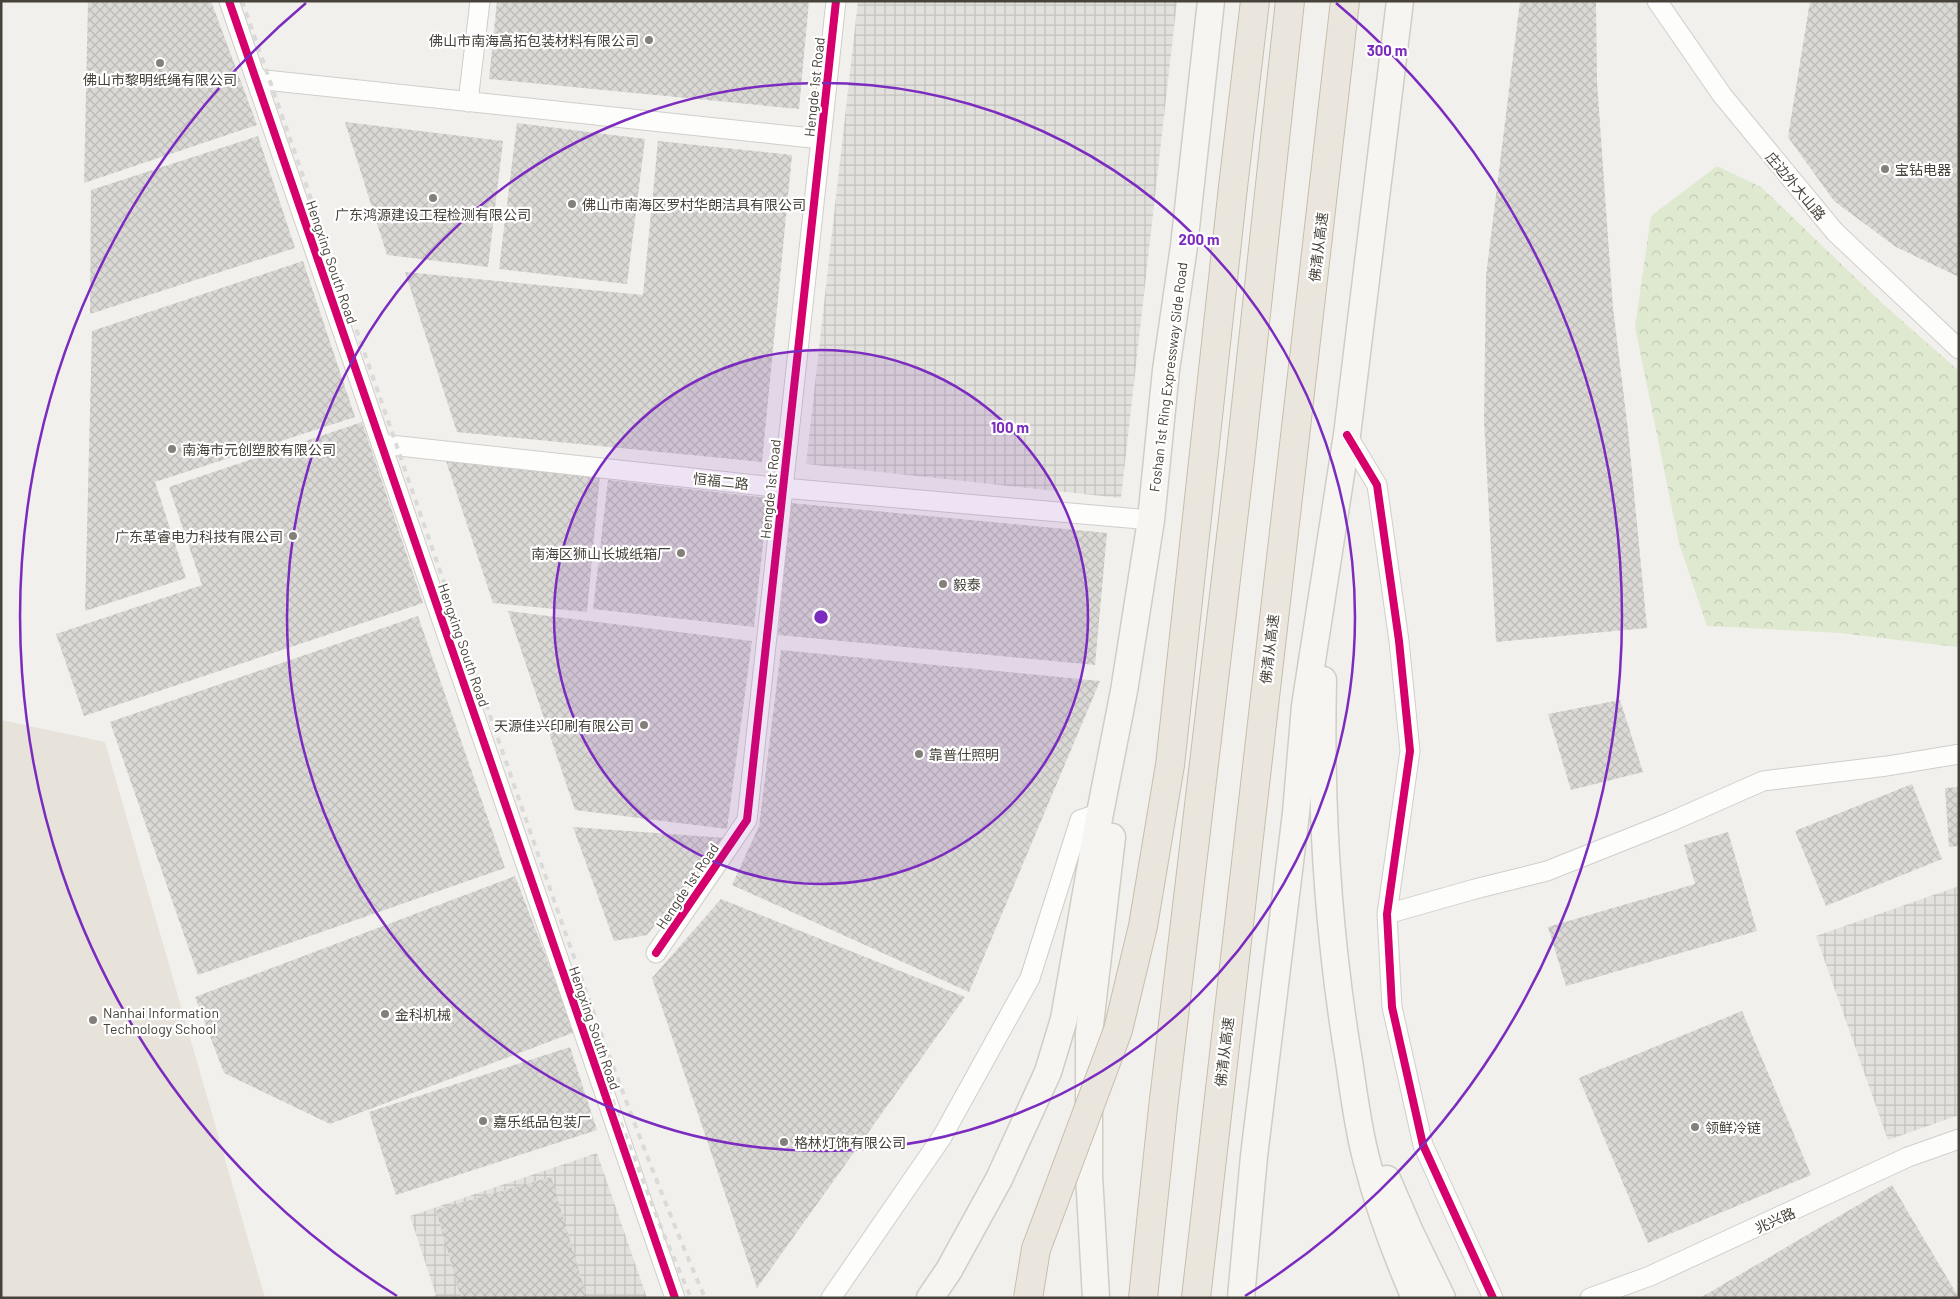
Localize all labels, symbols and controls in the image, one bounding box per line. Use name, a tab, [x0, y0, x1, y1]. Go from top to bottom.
place label: 佛山市南海高拓包装材料有限公司	[429, 32, 639, 49]
marker: 佛山市南海高拓包装材料有限公司	[643, 34, 655, 46]
street label: Hengde 1st Road	[800, 36, 828, 138]
text: 300 m	[1367, 41, 1407, 59]
marker: 佛山市黎明纸绳有限公司	[154, 57, 166, 69]
place label: 佛山市黎明纸绳有限公司	[83, 71, 237, 88]
street label: 庄边外大山路	[1762, 148, 1830, 224]
place label: 宝钻电器	[1895, 161, 1951, 178]
marker: 宝钻电器	[1879, 163, 1891, 175]
marker: 广东鸿源建设工程检测有限公司	[427, 192, 439, 204]
place label: 佛山市南海区罗村华朗洁具有限公司	[582, 196, 806, 213]
street label: Hengxing South Road	[303, 198, 361, 326]
marker: 佛山市南海区罗村华朗洁具有限公司	[566, 198, 578, 210]
place label: 广东鸿源建设工程检测有限公司	[335, 206, 531, 223]
street label: 佛清从高速	[1305, 211, 1331, 283]
text: 200 m	[1178, 230, 1220, 248]
street label: Foshan 1st Ring Expressway Side Road	[1145, 261, 1191, 493]
text: 100 m	[991, 418, 1029, 436]
street label: Hengde 1st Road	[756, 438, 784, 540]
place label: 南海市元创塑胶有限公司	[182, 441, 336, 458]
marker: 南海市元创塑胶有限公司	[166, 443, 178, 455]
street label: 恒福二路	[692, 470, 750, 492]
place label: 广东革睿电力科技有限公司	[115, 528, 283, 545]
marker: 广东革睿电力科技有限公司	[287, 530, 299, 542]
place label: 南海区狮山长城纸箱厂	[531, 545, 671, 562]
marker: 南海区狮山长城纸箱厂	[675, 547, 687, 559]
place label: 毅泰	[953, 576, 981, 593]
marker: 毅泰	[937, 578, 949, 590]
street label: Hengxing South Road	[435, 581, 493, 709]
centre of rings	[812, 608, 830, 626]
street label: 佛清从高速	[1256, 613, 1282, 685]
place label: 天源佳兴印刷有限公司	[494, 717, 634, 734]
marker: 天源佳兴印刷有限公司	[638, 719, 650, 731]
place label: 靠普仕照明	[929, 746, 999, 763]
marker: 靠普仕照明	[913, 748, 925, 760]
street label: Hengde 1st Road	[652, 840, 722, 932]
street label: Hengxing South Road	[566, 964, 624, 1092]
place label: Nanhai Information Technology School	[103, 1004, 219, 1037]
place label: 金科机械	[395, 1006, 451, 1023]
marker: 金科机械	[379, 1008, 391, 1020]
marker: Nanhai Information Technology School	[87, 1014, 99, 1026]
street label: 佛清从高速	[1211, 1016, 1237, 1088]
place label: 嘉乐纸品包装厂	[493, 1113, 591, 1130]
marker: 嘉乐纸品包装厂	[477, 1115, 489, 1127]
place label: 领鲜冷链	[1705, 1119, 1761, 1136]
marker: 领鲜冷链	[1689, 1121, 1701, 1133]
place label: 格林灯饰有限公司	[794, 1134, 906, 1151]
marker: 格林灯饰有限公司	[778, 1136, 790, 1148]
street label: 兆兴路	[1752, 1204, 1798, 1236]

